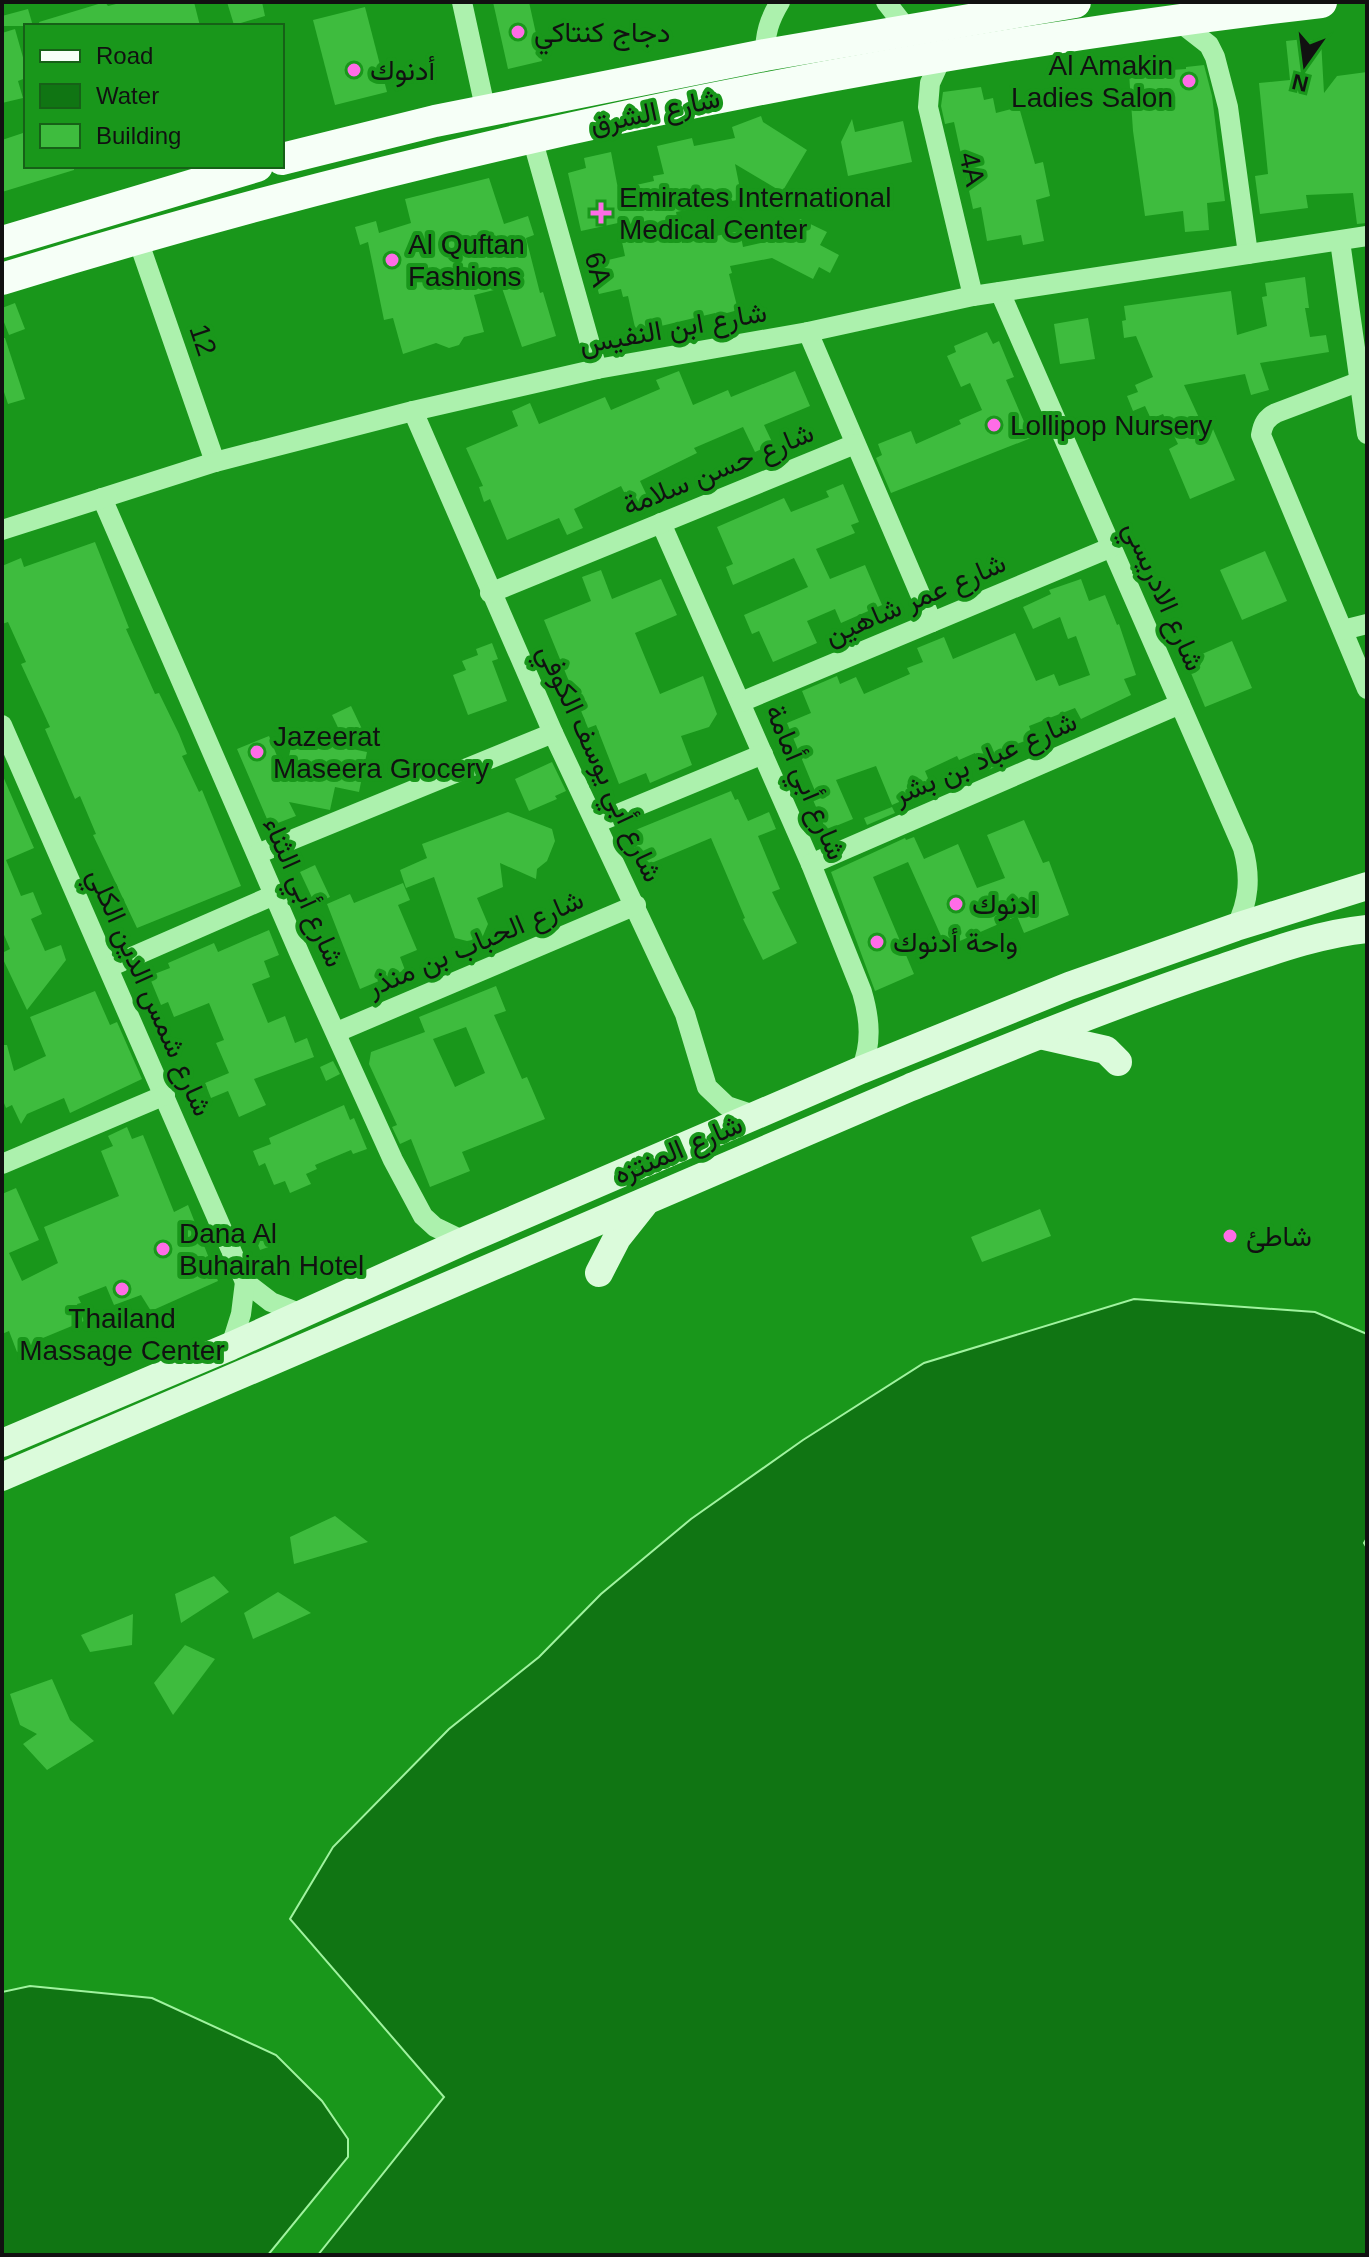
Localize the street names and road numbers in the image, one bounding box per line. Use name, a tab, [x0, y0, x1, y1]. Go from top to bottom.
street label: شارع الشرق	[587, 82, 723, 143]
street label: 4A	[953, 149, 991, 189]
street label: 6A	[578, 248, 618, 290]
street label: شارع ابن النفيس	[577, 296, 770, 363]
street label: 12	[183, 320, 223, 360]
street label: شارع حسن سلامة	[618, 417, 819, 524]
street label: شارع الادريسي	[1111, 517, 1211, 678]
street label: شارع عمر شاهين	[820, 547, 1011, 654]
street label: شارع أبي يوسف الكوفي	[525, 639, 669, 890]
street label: شارع أبي أمامة	[753, 700, 853, 867]
street label: شارع عباد بن بشر	[888, 705, 1082, 814]
street label: شارع أبي الثناء	[251, 812, 351, 975]
street label: شارع شمس الدين الكلي	[75, 863, 219, 1123]
street label: شارع الحباب بن منذر	[361, 883, 589, 1006]
street label: شارع المنتزه	[609, 1108, 748, 1193]

